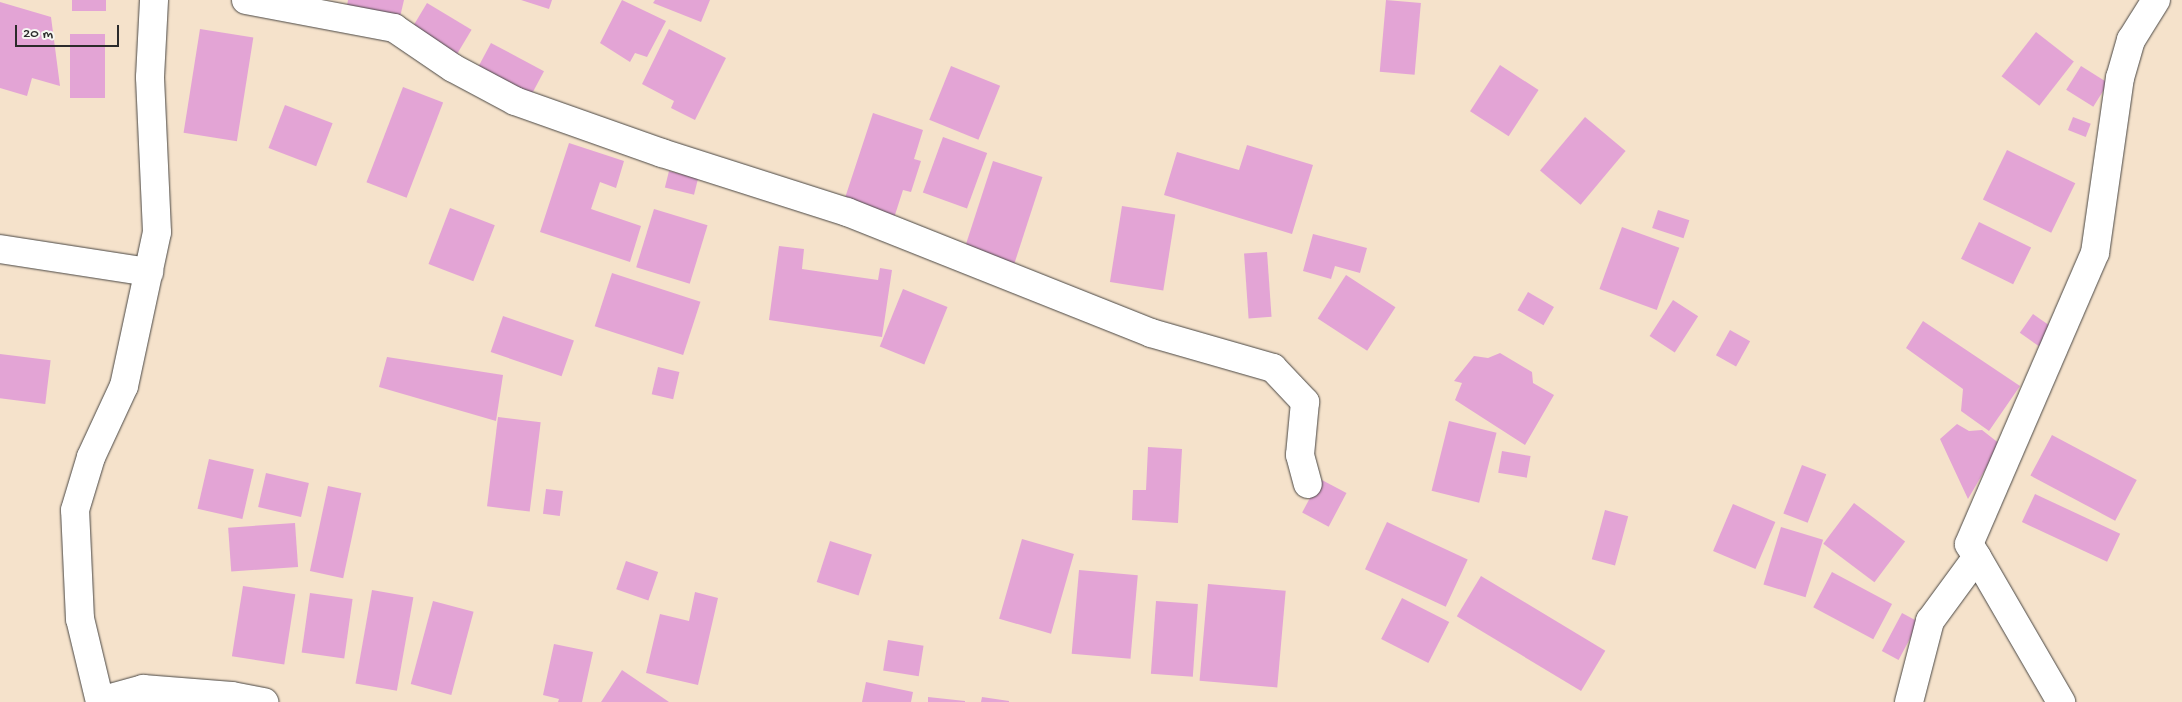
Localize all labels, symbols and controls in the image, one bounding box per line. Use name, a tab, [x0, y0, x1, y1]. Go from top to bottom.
scale bar	[18, 15, 121, 47]
text: 20 m	[23, 25, 53, 43]

